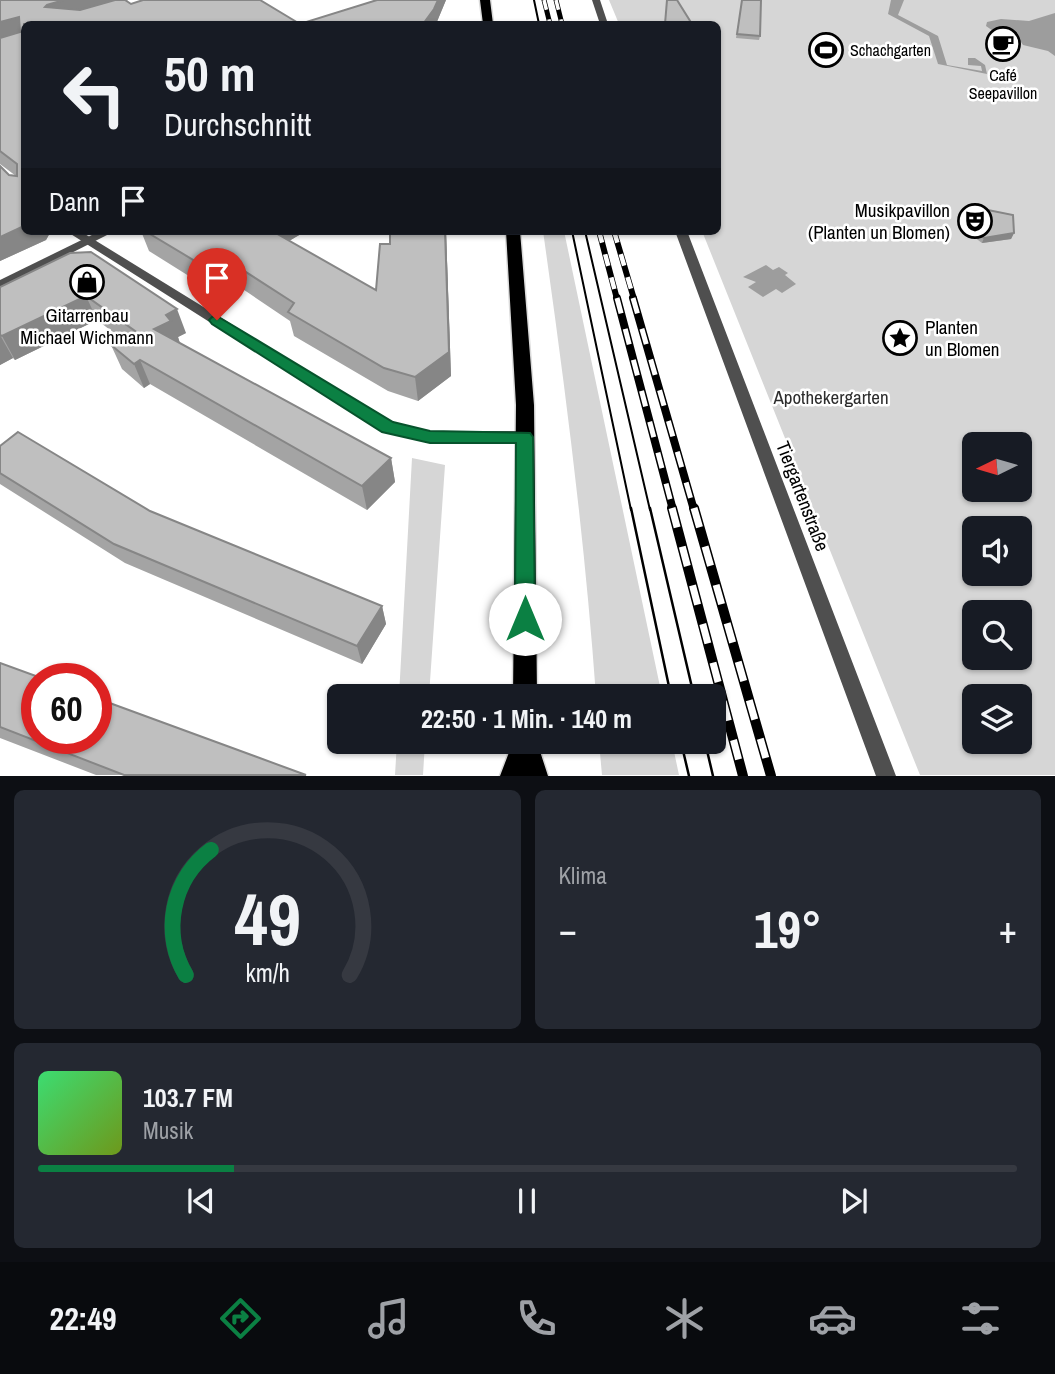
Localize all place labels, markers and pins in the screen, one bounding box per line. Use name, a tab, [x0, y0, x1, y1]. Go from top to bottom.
cafe icon: Café Seepavillon	[984, 25, 1022, 63]
sports icon: Schachgarten	[807, 31, 845, 69]
place label: Schachgarten	[850, 39, 931, 61]
place label: Café Seepavillon	[969, 64, 1037, 104]
place label: Musikpavillon (Planten un Blomen)	[808, 197, 950, 245]
theatre icon: Musikpavillon (Planten un Blomen)	[956, 202, 994, 240]
pin	[187, 248, 247, 320]
shop icon: Gitarrenbau Michael Wichmann	[68, 263, 106, 301]
place label: Gitarrenbau Michael Wichmann	[20, 302, 154, 350]
place label: Planten un Blomen	[925, 314, 999, 362]
place icon: Planten un Blomen	[881, 319, 919, 357]

